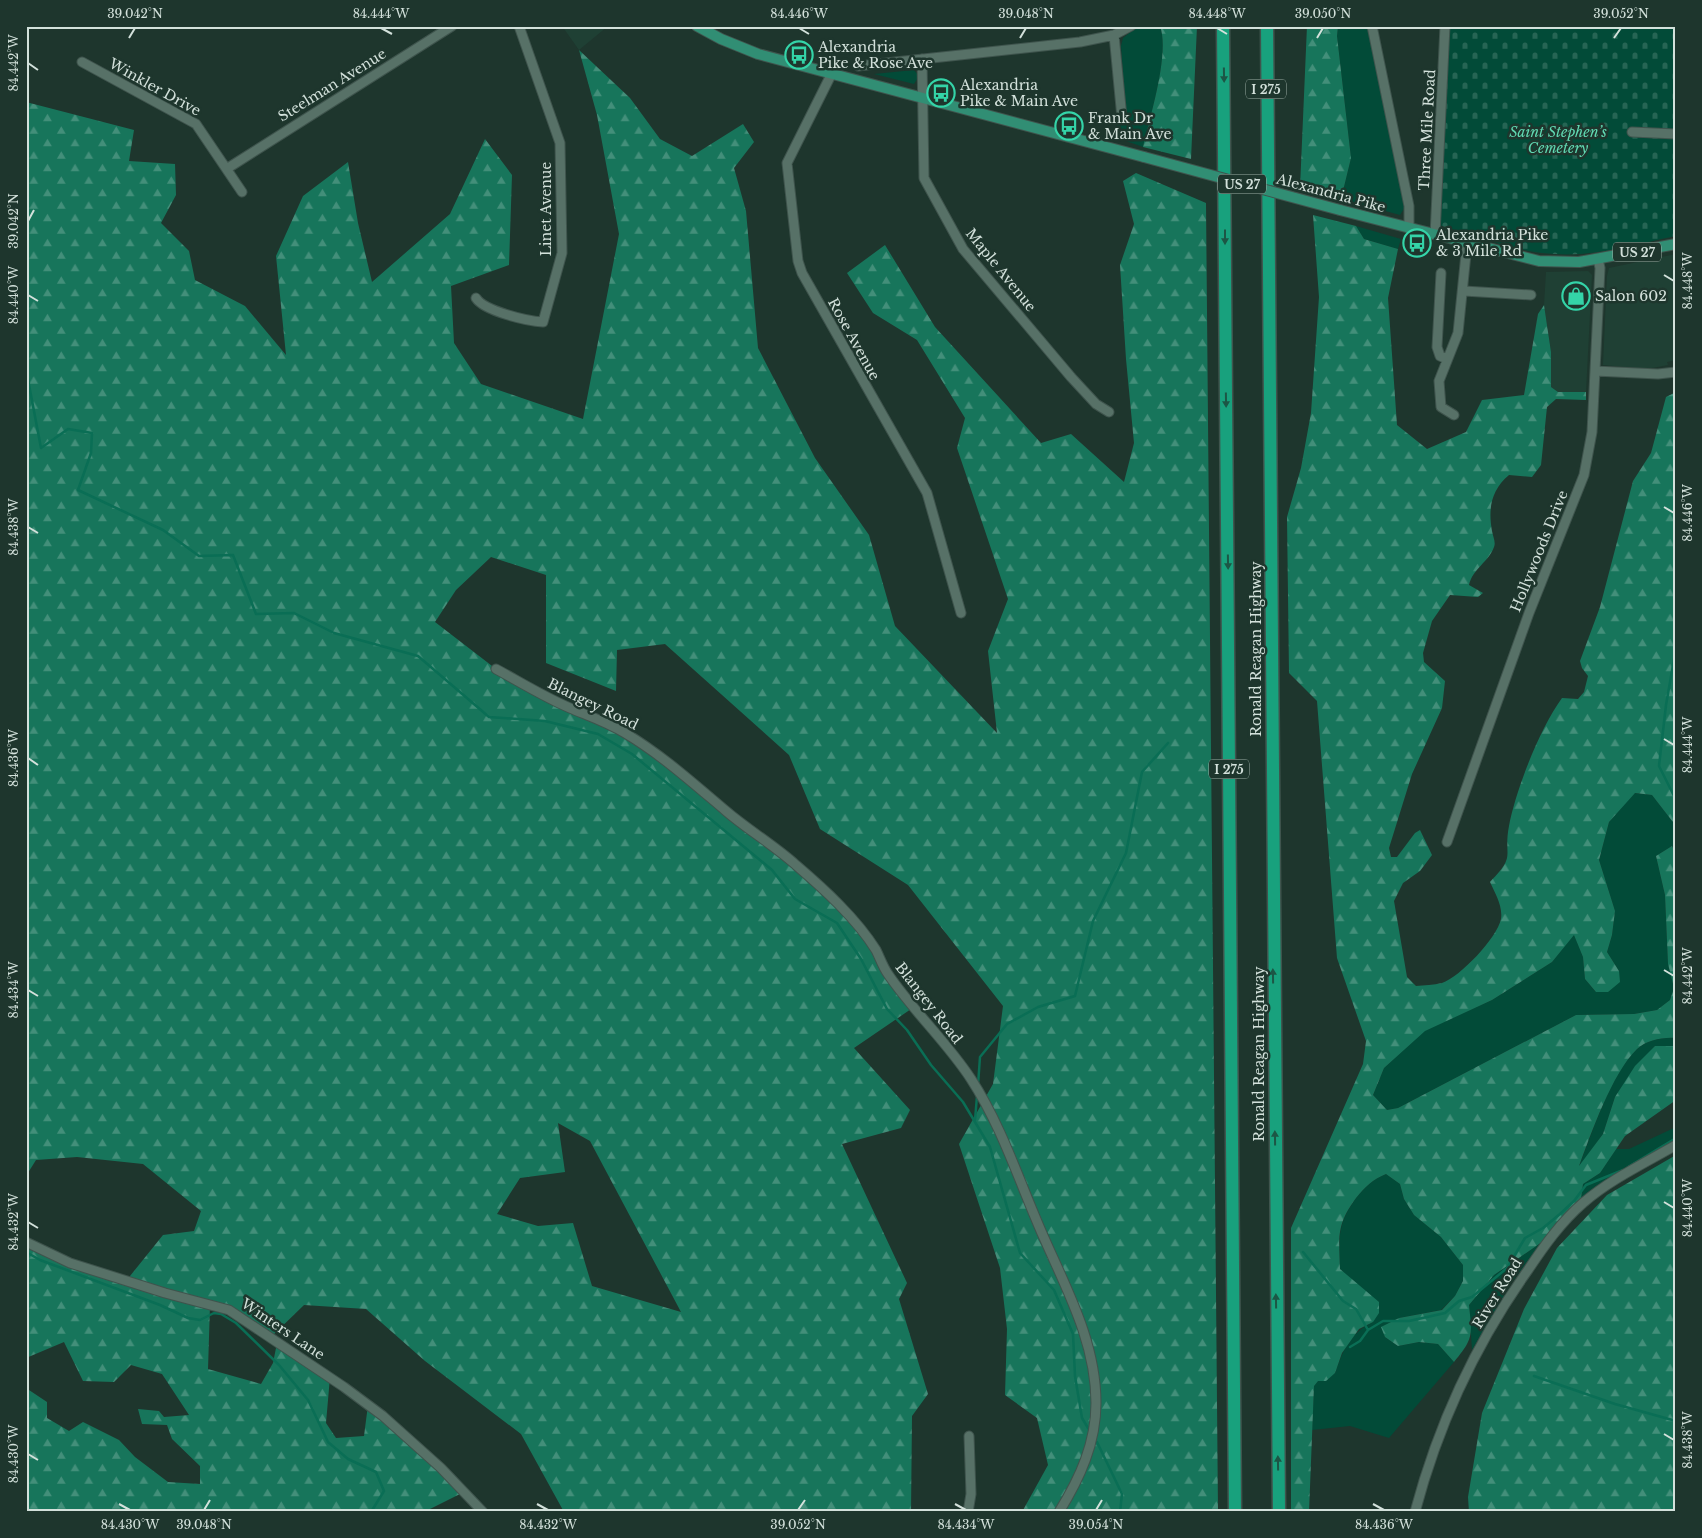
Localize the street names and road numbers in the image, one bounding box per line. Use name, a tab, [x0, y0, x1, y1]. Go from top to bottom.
street label: Steelman Avenue	[275, 45, 389, 125]
street label: Winkler Drive	[105, 54, 204, 120]
street label: Three Mile Road	[1415, 68, 1439, 191]
road number: I 275	[1246, 80, 1286, 98]
street label: Linet Avenue	[537, 162, 555, 256]
street label: Alexandria Pike	[1273, 170, 1388, 216]
road number: US 27	[1218, 174, 1266, 193]
street label: Maple Avenue	[962, 225, 1040, 315]
road number: US 27	[1613, 242, 1661, 262]
street label: Rose Avenue	[824, 295, 884, 383]
street label: Hollywoods Drive	[1506, 488, 1572, 614]
street label: Ronald Reagan Highway	[1247, 561, 1265, 737]
street label: Blangey Road	[545, 674, 642, 734]
road number: I 275	[1209, 760, 1249, 779]
street label: Blangey Road	[892, 959, 967, 1048]
street label: Ronald Reagan Highway	[1250, 966, 1268, 1142]
street label: River Road	[1468, 1254, 1526, 1332]
street label: Winters Lane	[237, 1294, 328, 1364]

